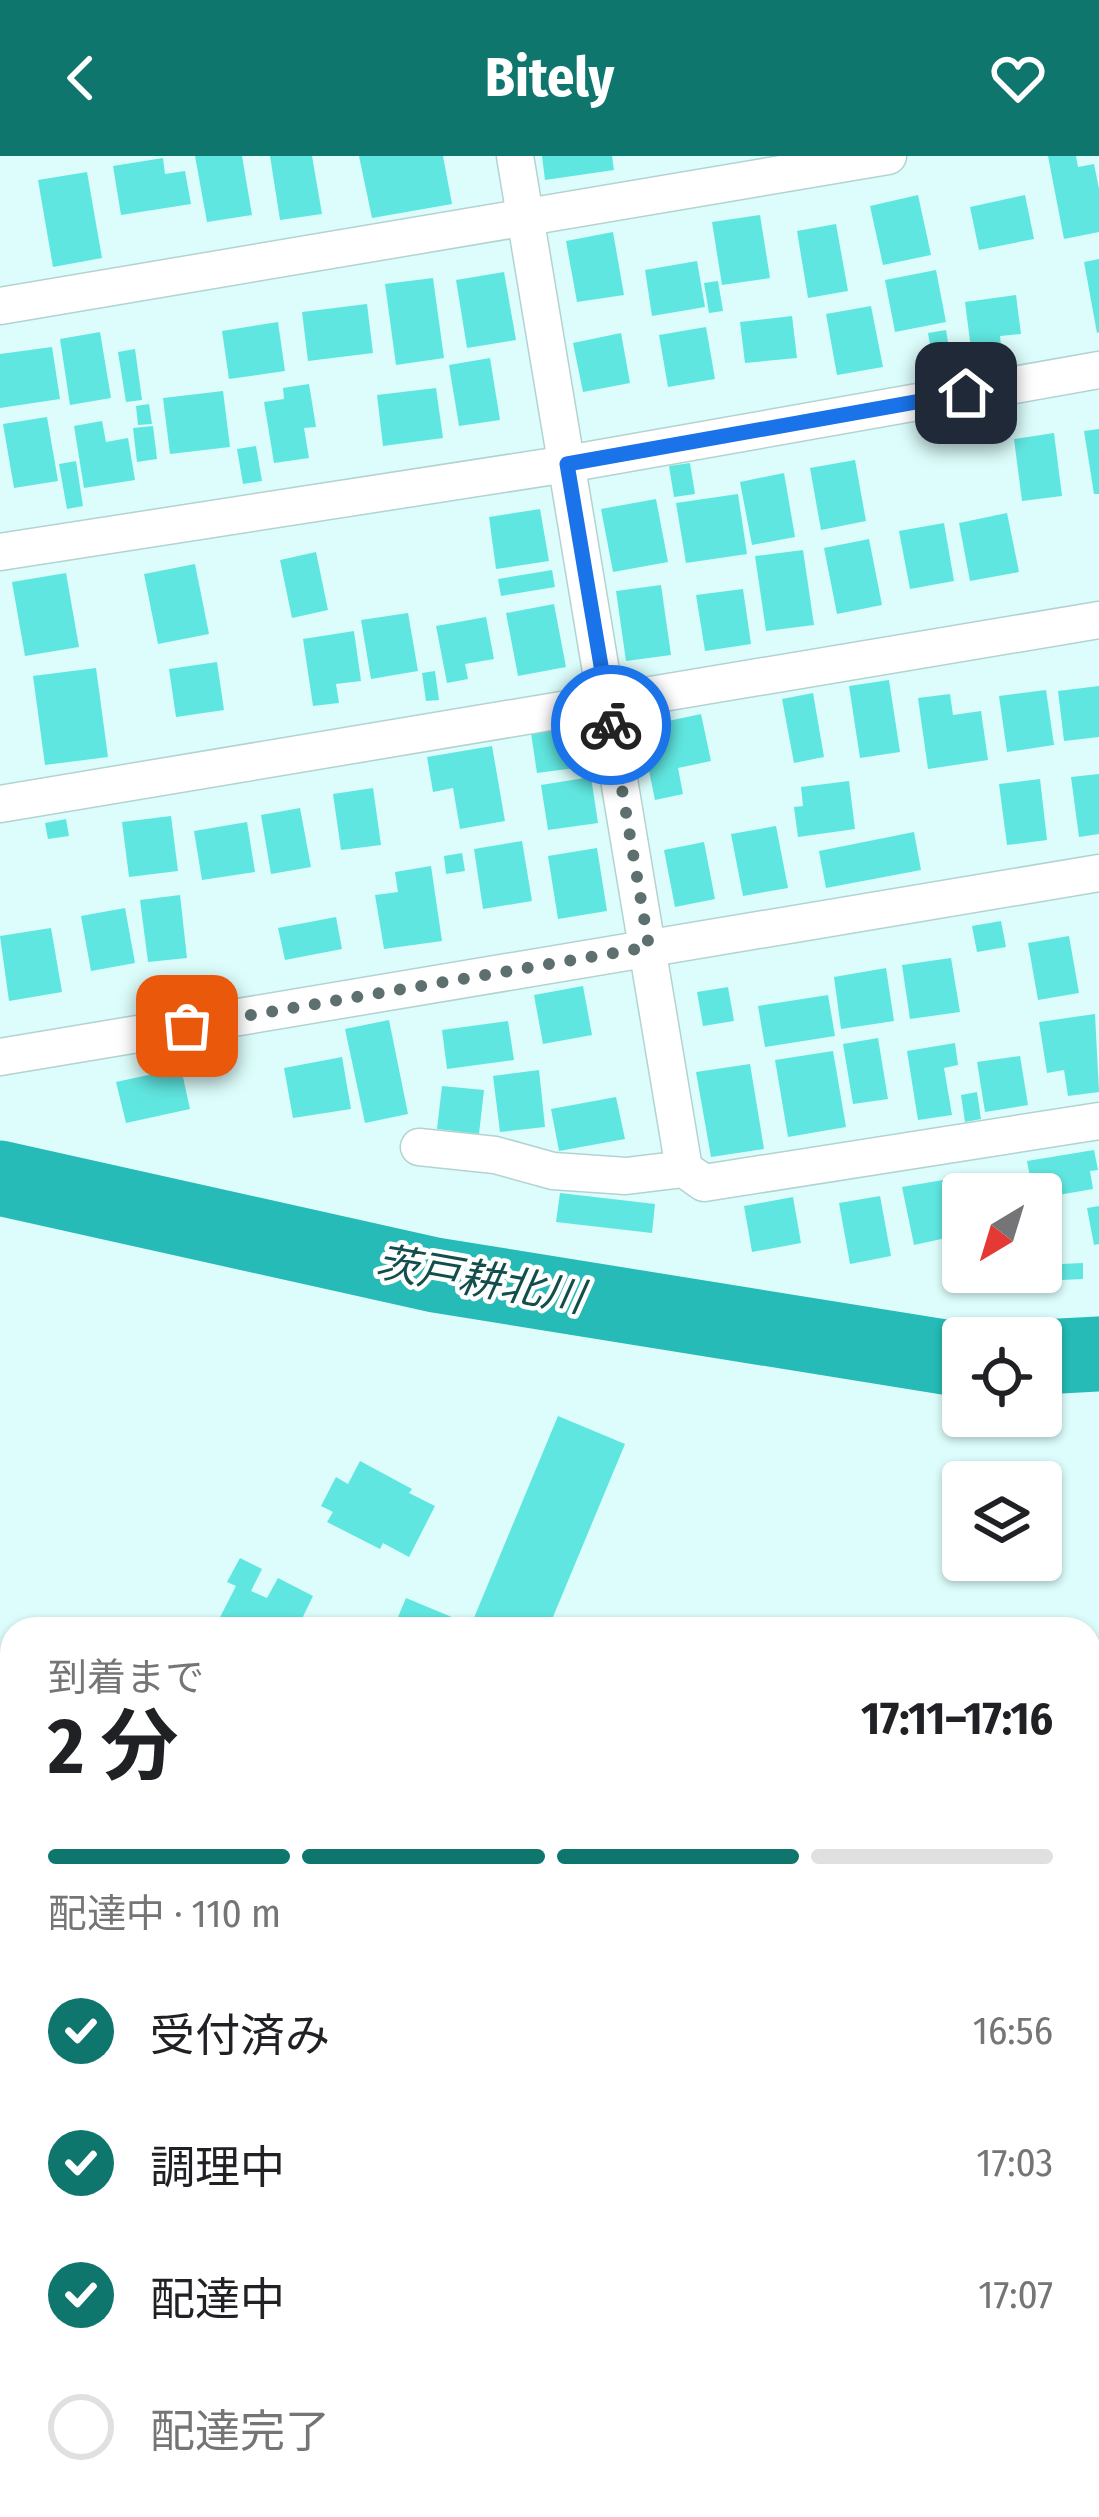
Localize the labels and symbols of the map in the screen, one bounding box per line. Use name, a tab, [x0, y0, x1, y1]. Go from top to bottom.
pin	[915, 342, 1017, 444]
courier	[551, 665, 671, 785]
pin	[136, 975, 238, 1077]
north arrow	[942, 1173, 1062, 1293]
water label: 茨戸耕北川	[372, 1237, 592, 1324]

